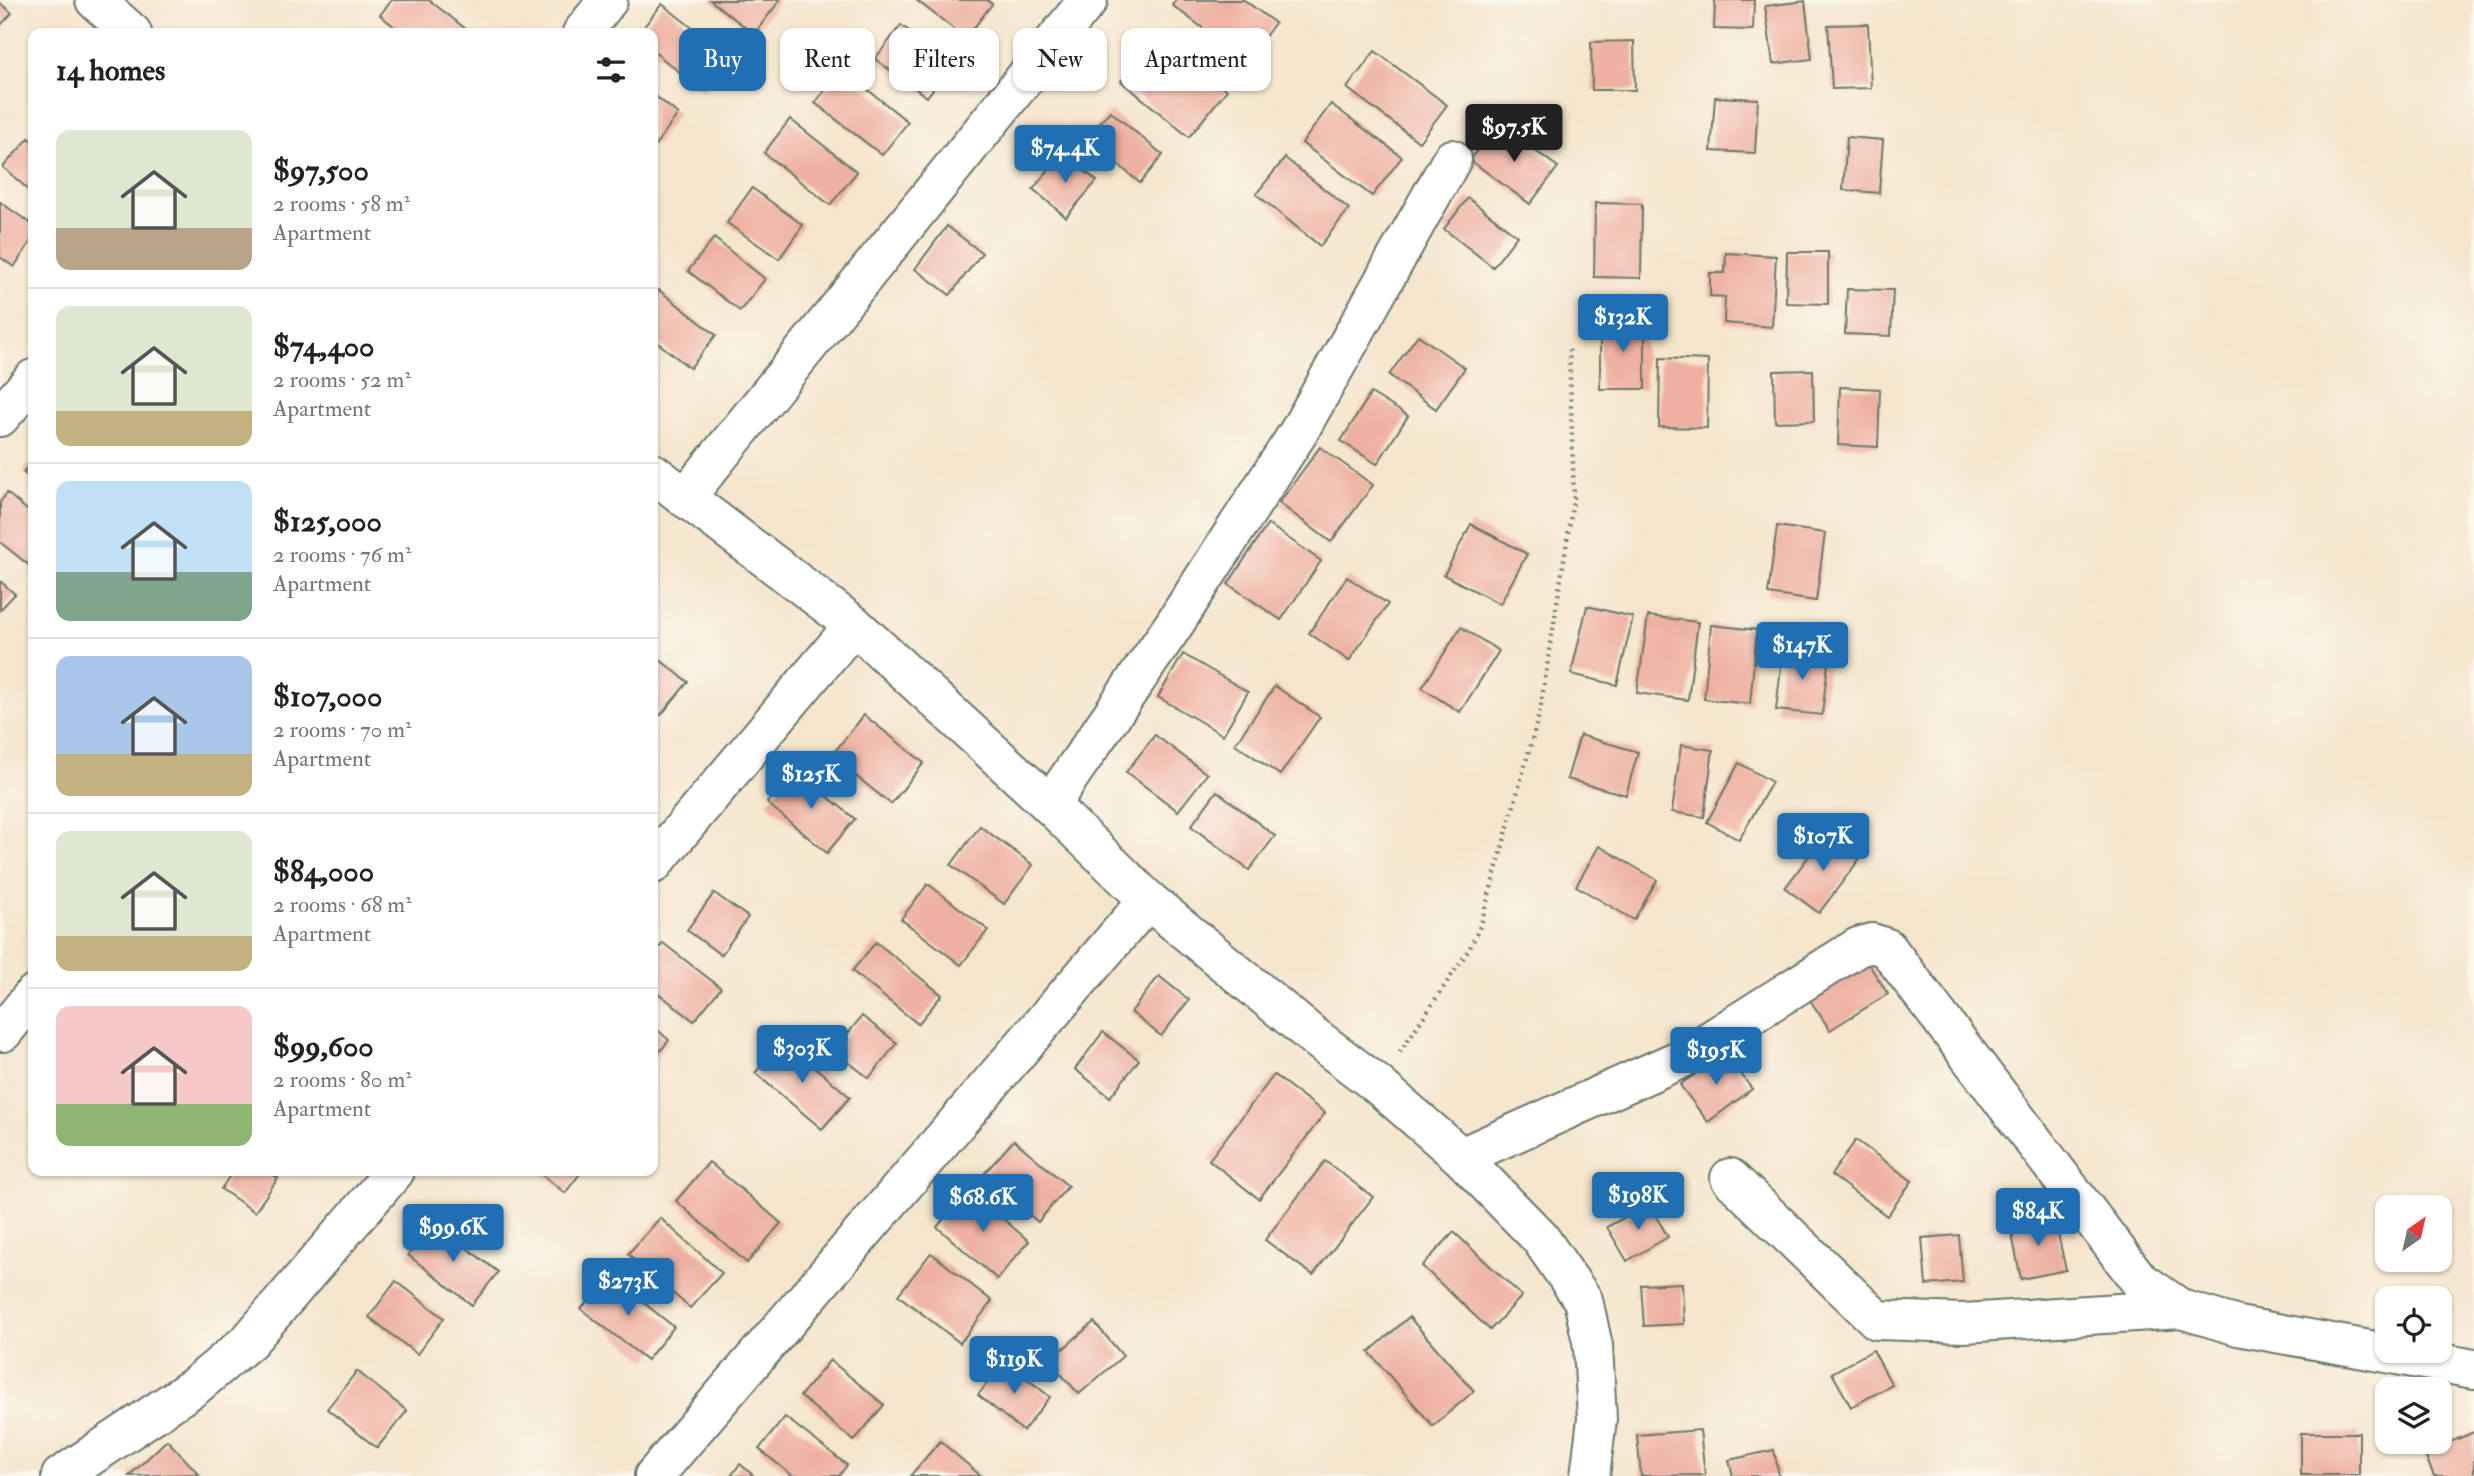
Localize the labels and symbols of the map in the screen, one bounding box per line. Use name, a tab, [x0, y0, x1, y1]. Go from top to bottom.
pin: $97.5K	[1457, 104, 1571, 164]
pin: $74.4K	[1008, 125, 1122, 185]
pin: $132K	[1574, 294, 1672, 354]
pin: $147K	[1753, 622, 1851, 682]
pin: $125K	[762, 752, 860, 811]
pin: $107K	[1774, 814, 1872, 873]
pin: $303K	[753, 1026, 851, 1085]
pin: $195K	[1667, 1028, 1765, 1087]
pin: $198K	[1589, 1172, 1687, 1232]
pin: $68.6K	[926, 1174, 1040, 1234]
pin: $84K	[1997, 1188, 2079, 1248]
north arrow	[2375, 1195, 2452, 1272]
pin: $99.6K	[396, 1204, 510, 1264]
pin: $273K	[579, 1258, 677, 1318]
pin: $119K	[965, 1336, 1063, 1396]

